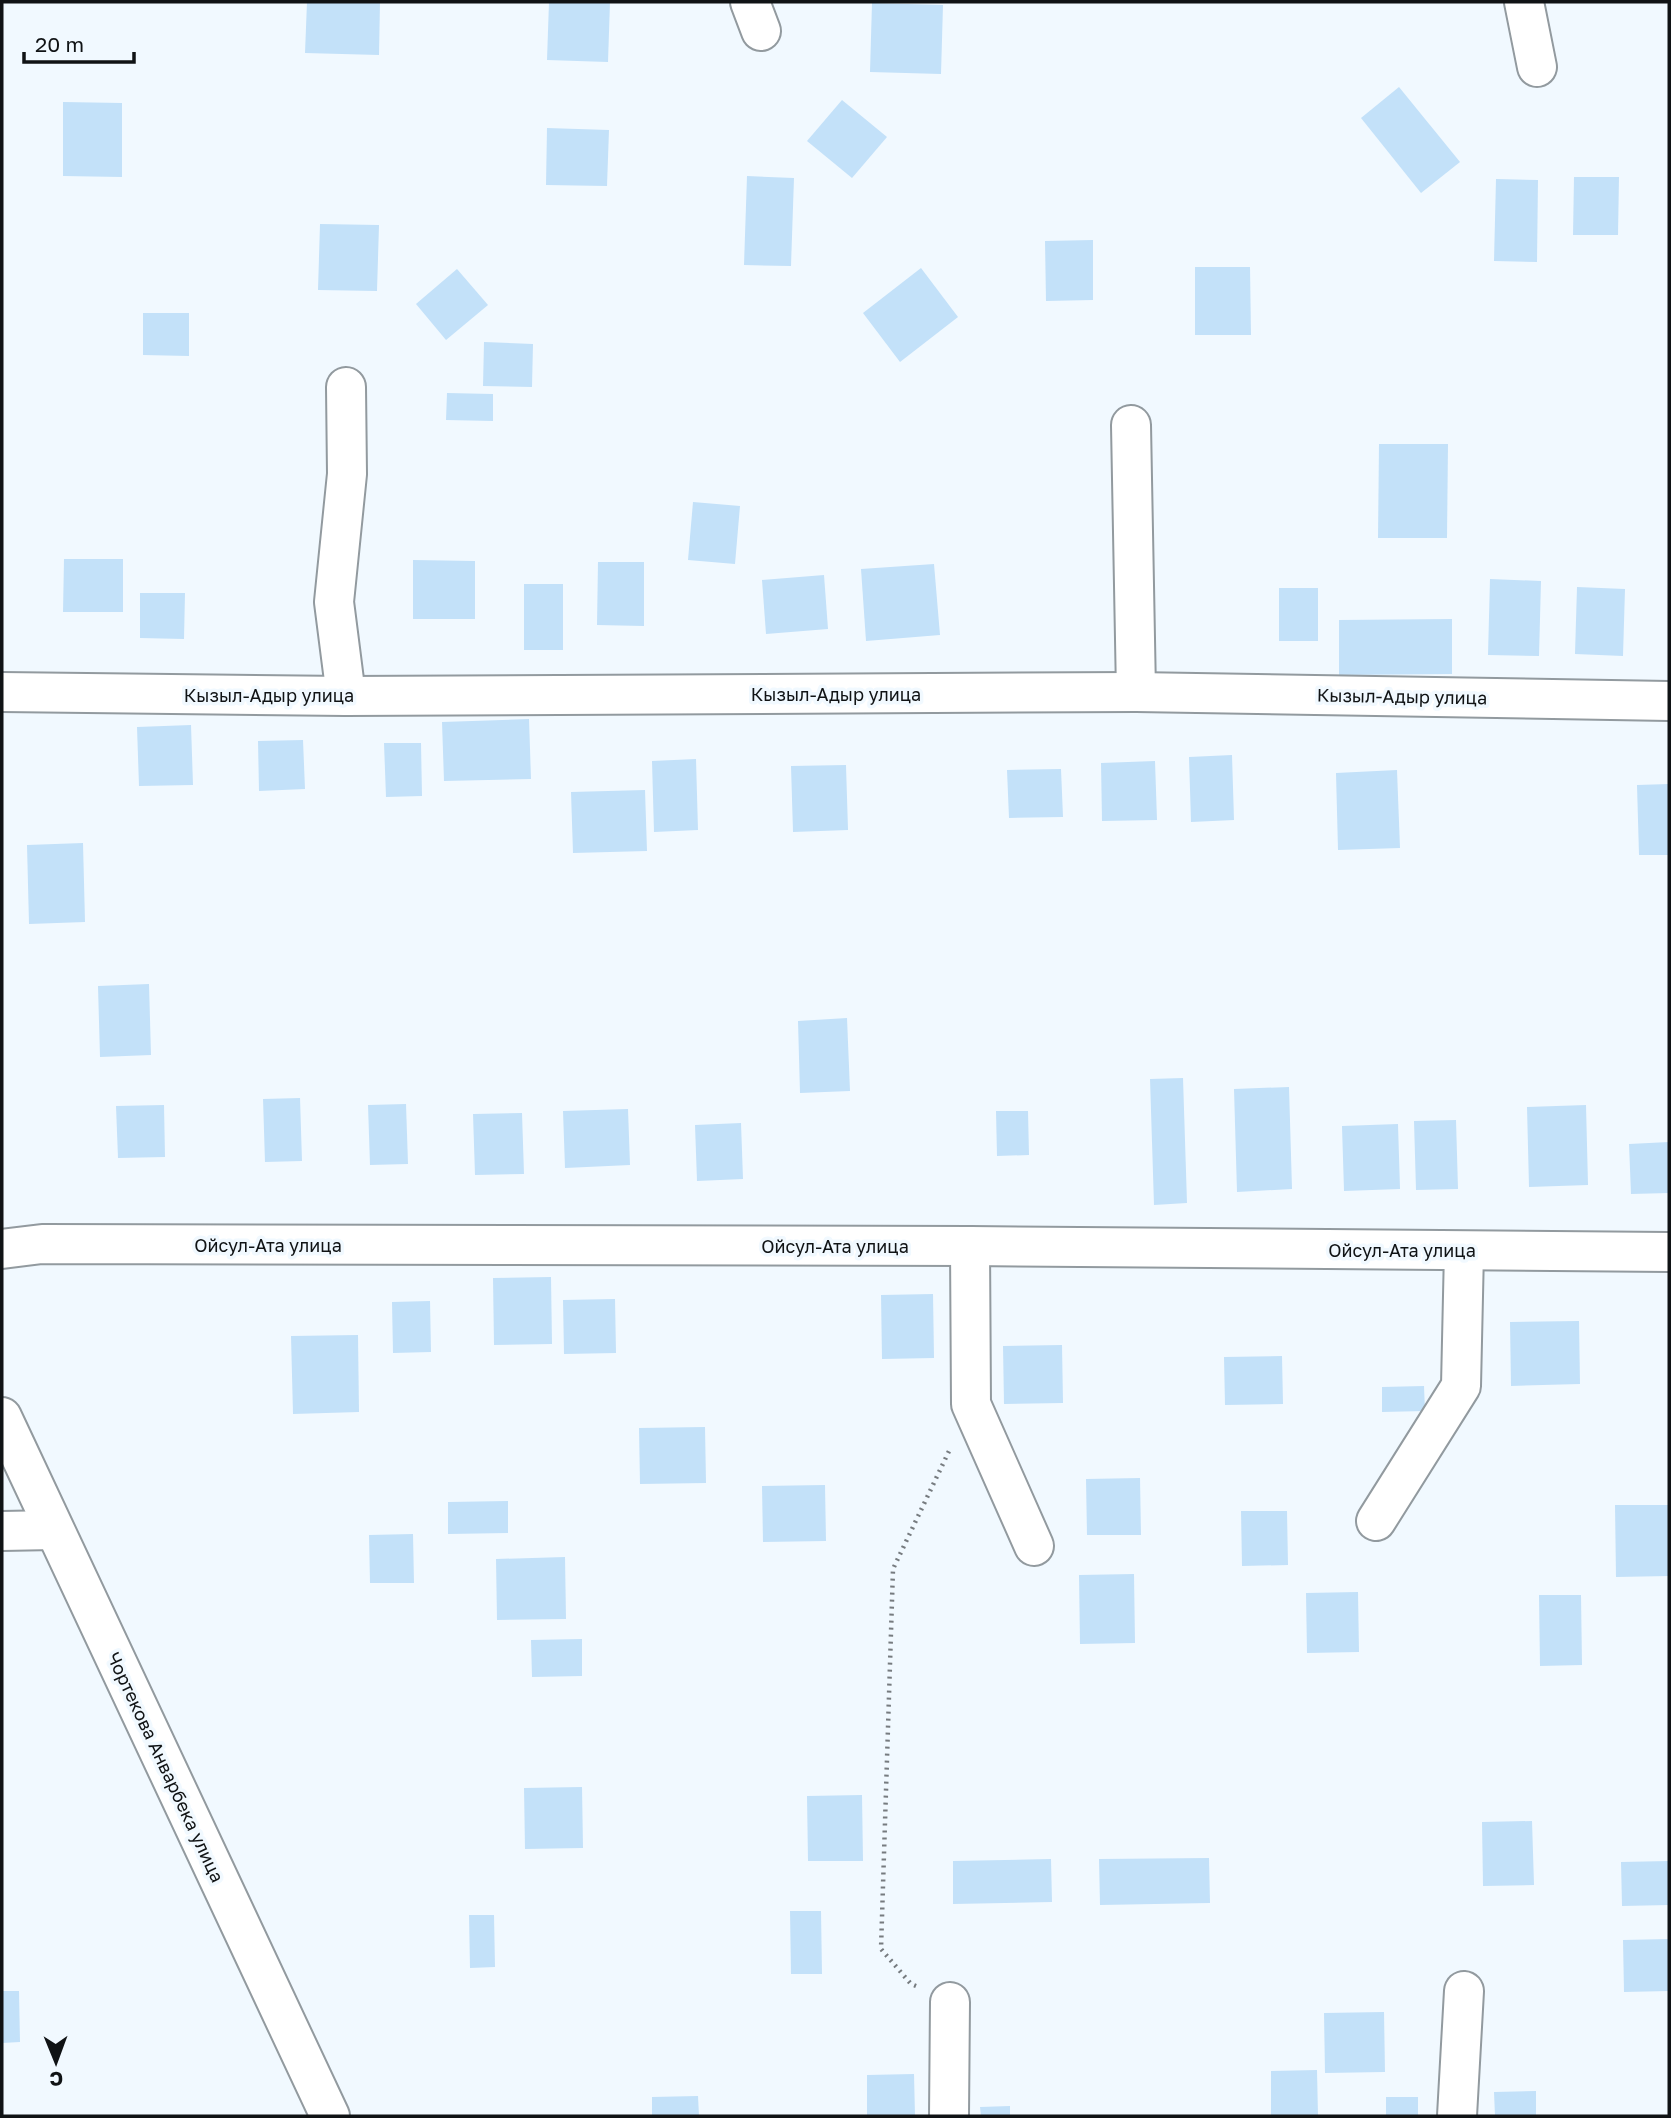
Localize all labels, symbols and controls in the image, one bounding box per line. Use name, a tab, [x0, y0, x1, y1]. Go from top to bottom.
scale bar	[24, 21, 135, 65]
text: 20 m	[35, 31, 84, 57]
street label: Кызыл-Адыр улица	[751, 683, 921, 705]
street label: Кызыл-Адыр улица	[184, 684, 354, 706]
street label: Кызыл-Адыр улица	[1317, 684, 1487, 708]
street label: Ойсул-Ата улица	[194, 1234, 342, 1256]
street label: Ойсул-Ата улица	[761, 1235, 909, 1257]
street label: Ойсул-Ата улица	[1328, 1239, 1476, 1261]
street label: Чортекова Анварбека улица	[103, 1648, 229, 1886]
north arrow	[21, 2027, 91, 2097]
text: С	[49, 2068, 63, 2091]

